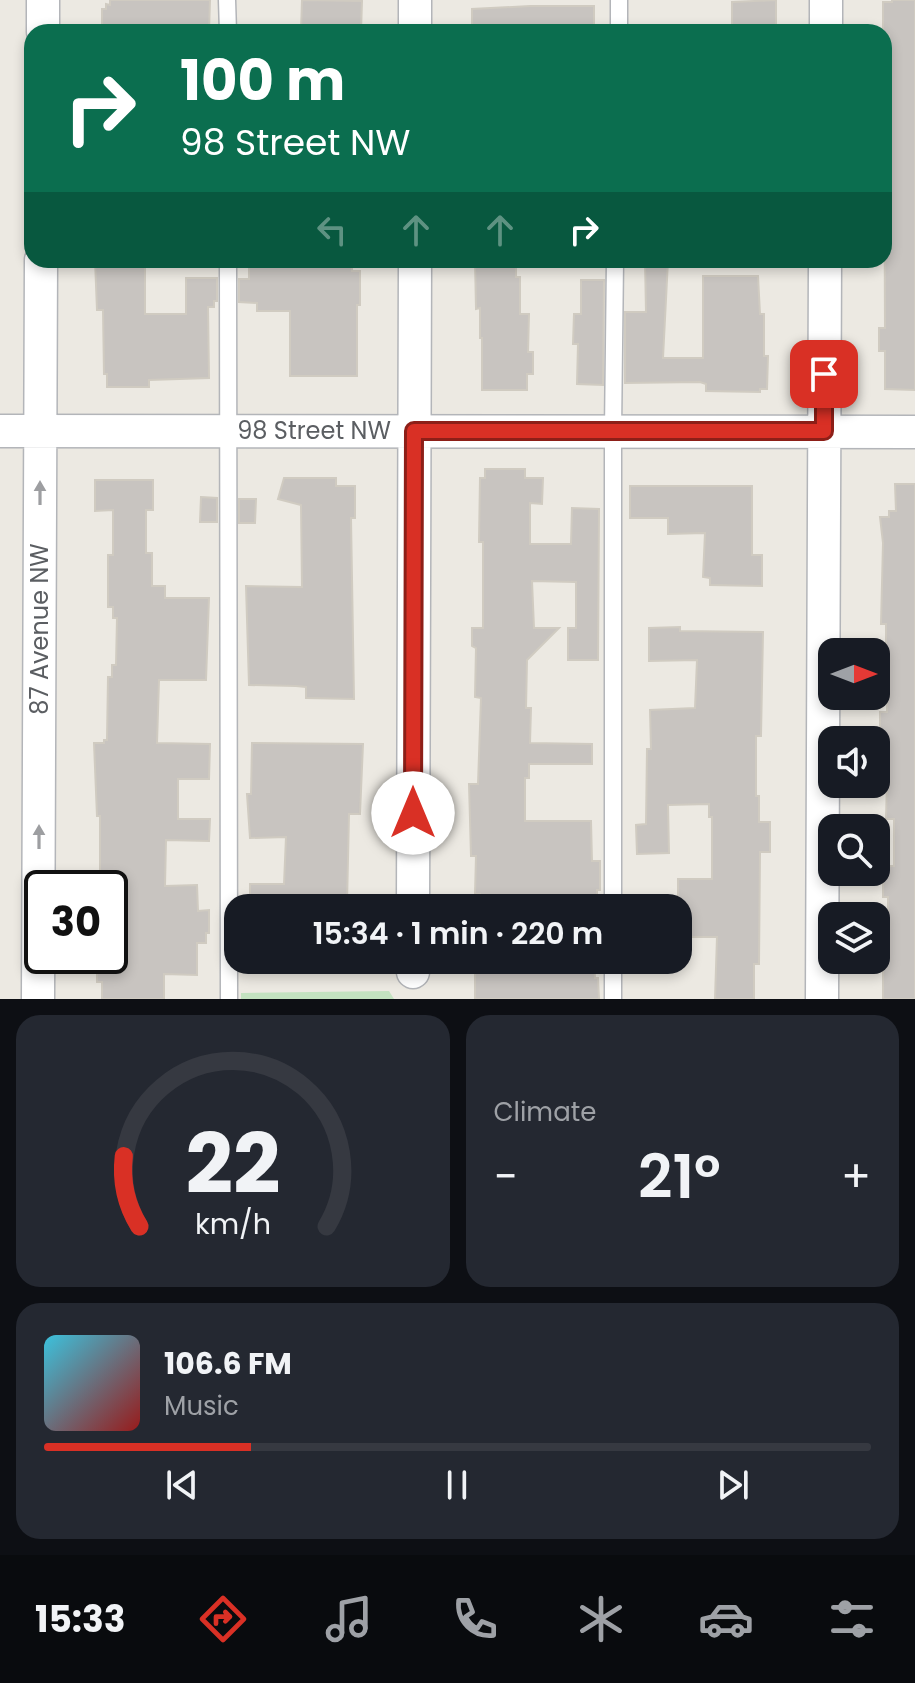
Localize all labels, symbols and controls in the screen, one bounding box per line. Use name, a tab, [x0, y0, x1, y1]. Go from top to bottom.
text: 100 m	[180, 41, 345, 120]
icon: right	[48, 56, 152, 160]
text: 98 Street NW	[180, 117, 410, 168]
icon: left	[310, 208, 354, 252]
icon: ahead	[394, 208, 438, 252]
icon: ahead	[478, 208, 522, 252]
icon: right	[562, 208, 606, 252]
pin	[790, 340, 858, 408]
icon: arrive	[802, 352, 846, 396]
street label: 98 Street NW	[237, 414, 391, 447]
one-way arrow	[34, 480, 46, 505]
street label: 87 Avenue NW	[23, 543, 56, 715]
north arrow	[818, 638, 890, 710]
map controls	[818, 638, 890, 974]
button: sound	[818, 726, 890, 798]
position arrow	[371, 771, 455, 855]
button: search	[818, 814, 890, 886]
one-way arrow	[33, 824, 45, 849]
speed limit sign: 30	[24, 870, 128, 974]
button: layers	[818, 902, 890, 974]
text: 15:34 · 1 min · 220 m	[313, 912, 603, 955]
text: Climate	[494, 1094, 596, 1130]
text: 22	[185, 1106, 280, 1222]
text: 21°	[638, 1135, 721, 1219]
text: −	[494, 1146, 518, 1207]
text: +	[841, 1146, 871, 1207]
text: km/h	[195, 1204, 271, 1244]
text: 106.6 FM	[164, 1342, 292, 1385]
text: Music	[164, 1388, 239, 1424]
icon: previous	[160, 1463, 204, 1507]
icon: pause	[435, 1463, 479, 1507]
icon: next	[711, 1463, 755, 1507]
icon: directions	[195, 1591, 251, 1647]
icon: music	[321, 1591, 377, 1647]
icon: phone	[447, 1591, 503, 1647]
icon: climate	[573, 1591, 629, 1647]
icon: car	[698, 1591, 754, 1647]
icon: filters	[824, 1591, 880, 1647]
text: 15:33	[35, 1594, 126, 1645]

